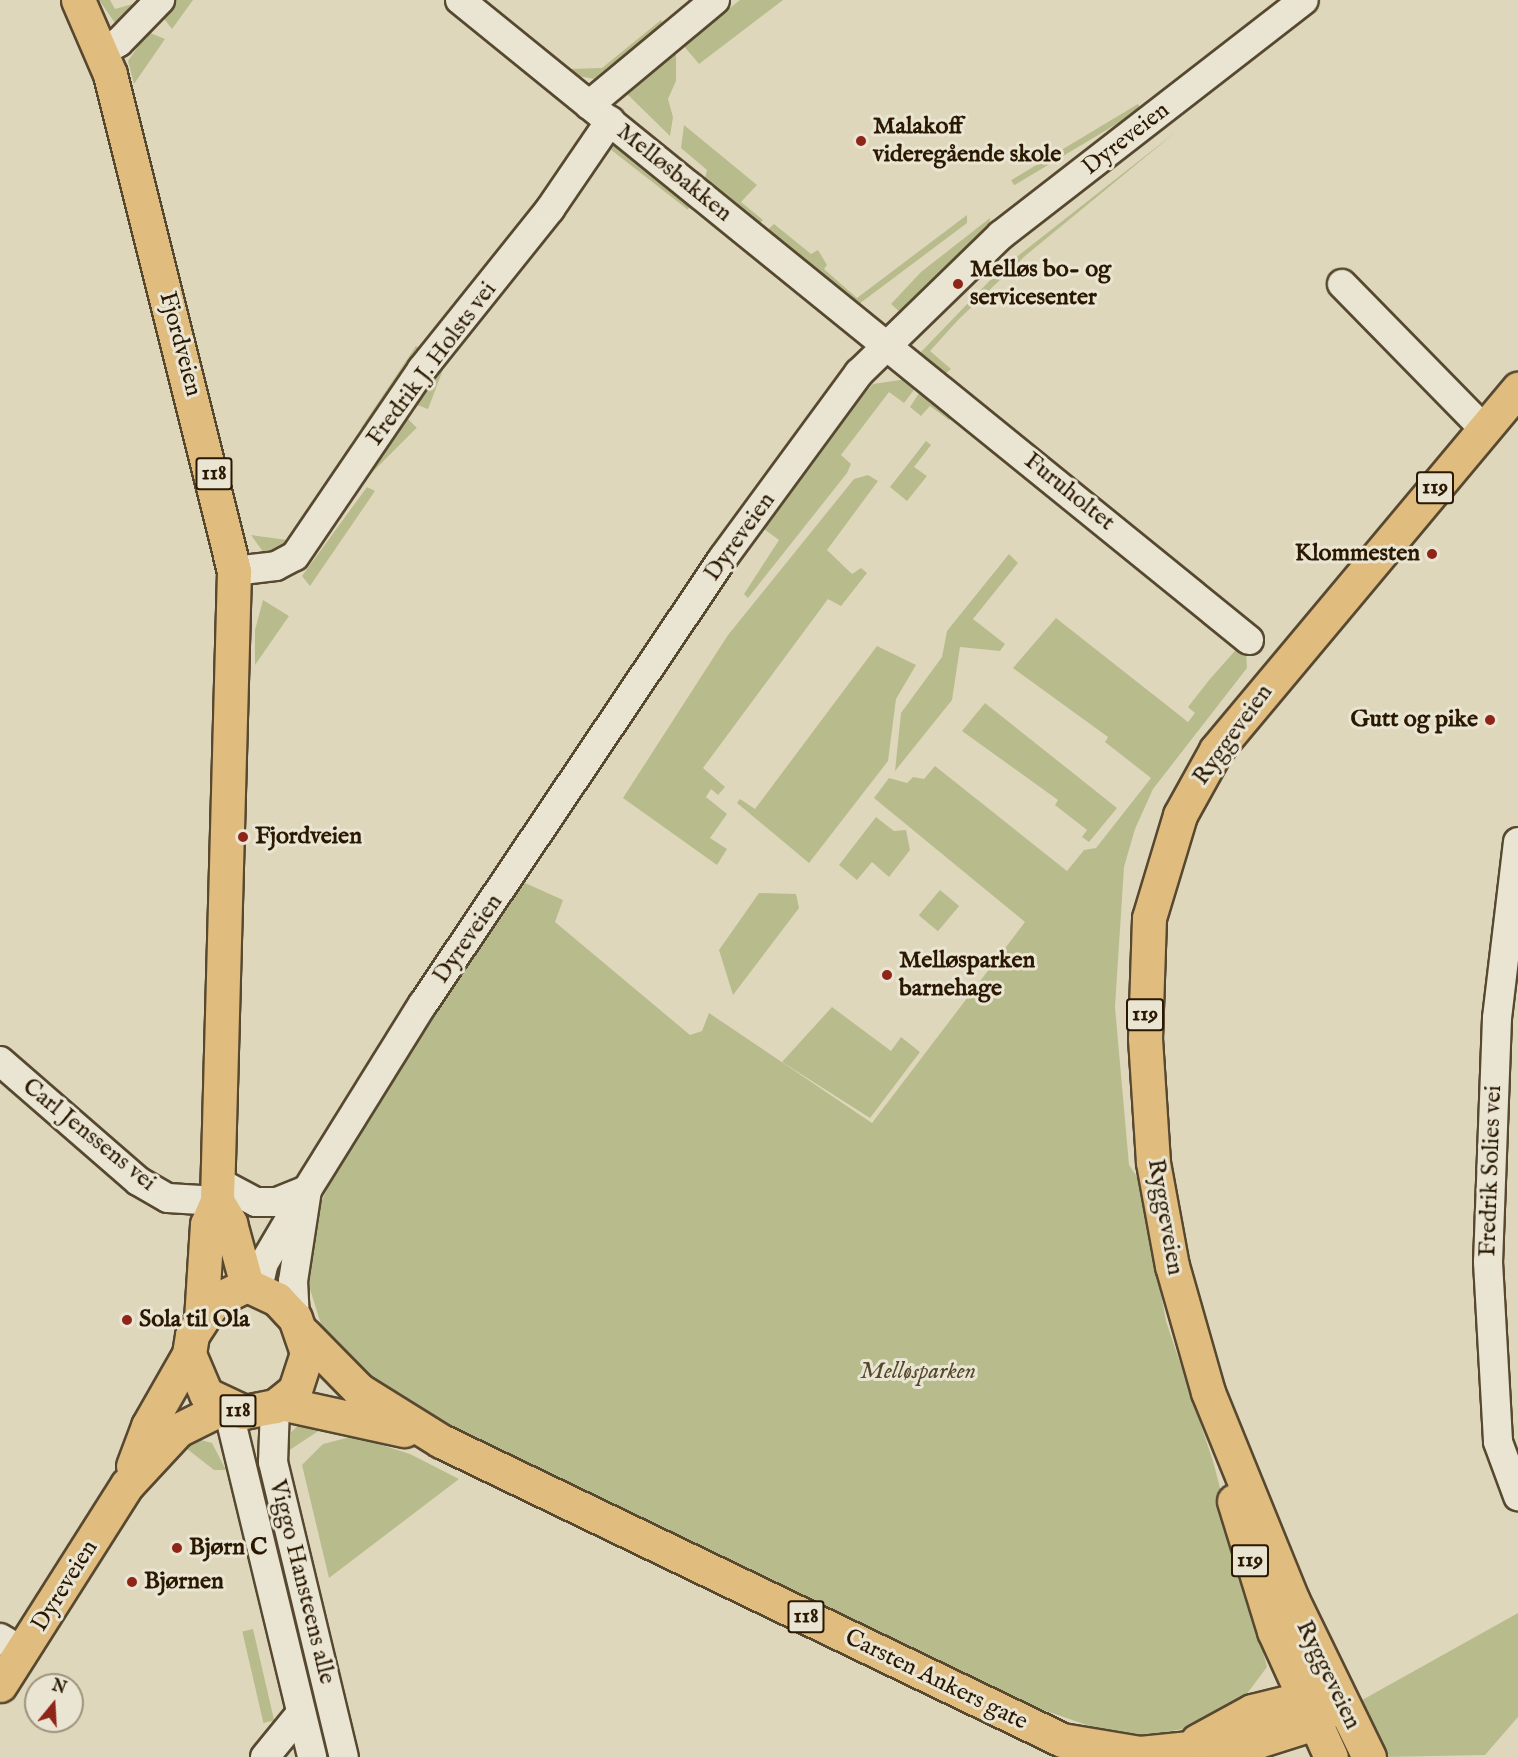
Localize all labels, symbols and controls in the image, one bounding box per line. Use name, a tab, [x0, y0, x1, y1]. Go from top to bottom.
street label: Dyreveien	[1077, 96, 1175, 182]
place label: Malakoff videregående skole	[873, 113, 1061, 169]
street label: Melløsbakken	[610, 118, 738, 228]
marker: Malakoff videregående skole	[854, 134, 868, 148]
place label: Melløs bo- og servicesenter	[970, 256, 1111, 312]
street label: Fredrik J. Holsts vei	[361, 276, 503, 452]
marker: Melløs bo- og servicesenter	[951, 277, 965, 291]
street label: Fjordveien	[152, 289, 208, 399]
street label: Furuholtet	[1018, 447, 1120, 537]
road number: 118	[194, 455, 234, 493]
road number: 119	[1416, 469, 1454, 507]
street label: Dyreveien	[698, 487, 782, 587]
place label: Klommesten	[1295, 540, 1420, 568]
marker: Klommesten	[1425, 547, 1439, 561]
street label: Ryggeveien	[1187, 679, 1279, 791]
place label: Gutt og pike	[1351, 706, 1478, 734]
marker: Gutt og pike	[1483, 713, 1497, 727]
place label: Fjordveien	[255, 823, 362, 851]
marker: Fjordveien	[236, 830, 250, 844]
street label: Dyreveien	[427, 889, 509, 989]
place label: Melløsparken barnehage	[899, 947, 1035, 1003]
marker: Melløsparken barnehage	[880, 968, 894, 982]
road number: 119	[1126, 996, 1164, 1034]
street label: Carl Jenssens vei	[16, 1072, 162, 1198]
street label: Fredrik Solies vei	[1474, 1085, 1508, 1257]
street label: Ryggeveien	[1141, 1157, 1189, 1277]
place label: Sola til Ola	[139, 1306, 250, 1334]
marker: Sola til Ola	[120, 1313, 134, 1327]
park label: Melløsparken	[860, 1358, 976, 1386]
road number: 118	[218, 1392, 258, 1430]
street label: Viggo Hansteens alle	[263, 1477, 341, 1687]
place label: Bjørn C	[189, 1534, 267, 1562]
street label: Dyreveien	[26, 1535, 104, 1637]
marker: Bjørn C	[170, 1541, 184, 1555]
road number: 119	[1230, 1542, 1270, 1580]
place label: Bjørnen	[144, 1568, 224, 1596]
marker: Bjørnen	[125, 1575, 139, 1589]
road number: 118	[786, 1598, 826, 1636]
street label: Ryggeveien	[1289, 1616, 1367, 1734]
street label: Carsten Ankers gate	[840, 1623, 1032, 1737]
north arrow	[24, 1673, 84, 1733]
text: N	[49, 1676, 69, 1699]

